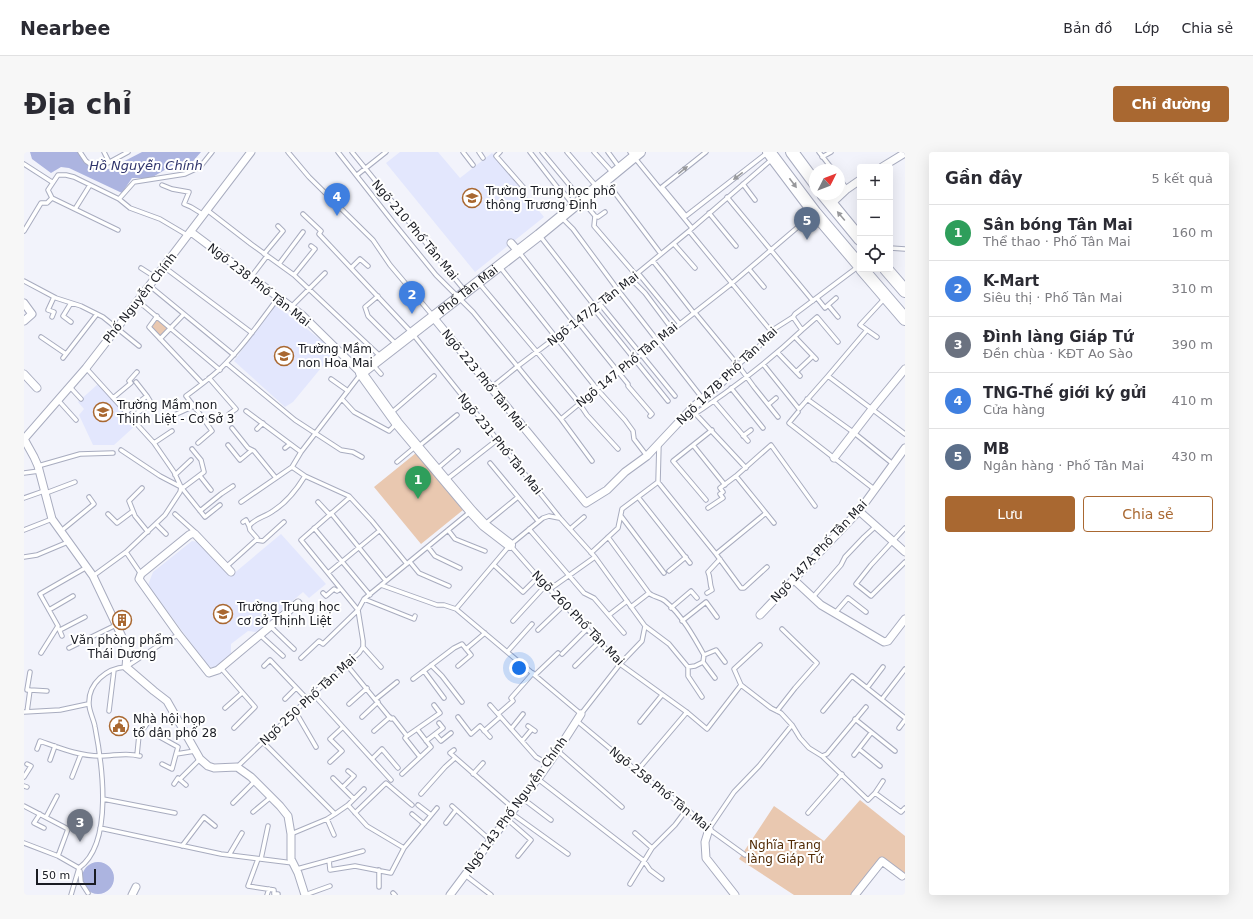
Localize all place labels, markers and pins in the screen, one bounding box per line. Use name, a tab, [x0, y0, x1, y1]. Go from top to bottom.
pin: 4	[324, 183, 350, 216]
place label: Trường Trung học phổ thông Trương Định	[485, 184, 616, 212]
school or university icon: Trường Trung học phổ thông Trương Định	[461, 187, 483, 209]
pin: 5	[794, 207, 820, 240]
pin: 2	[399, 281, 425, 314]
place label: Trường Mầm non Hoa Mai	[297, 342, 373, 370]
school or university icon: Trường Mầm non Hoa Mai	[273, 345, 295, 367]
place label: Trường Mầm non Thịnh Liệt - Cơ Sở 3	[116, 398, 234, 426]
school or university icon: Trường Mầm non Thịnh Liệt - Cơ Sở 3	[92, 401, 114, 423]
pin: 1	[405, 466, 431, 499]
place label: Trường Trung học cơ sở Thịnh Liệt	[236, 600, 340, 628]
school or university icon: Trường Trung học cơ sở Thịnh Liệt	[212, 603, 234, 625]
building icon: Văn phòng phẩm Thái Dương	[111, 609, 133, 631]
place label: Văn phòng phẩm Thái Dương	[71, 633, 173, 661]
place label: Nhà hội họp tổ dân phố 28	[133, 712, 217, 740]
public building icon: Nhà hội họp tổ dân phố 28	[108, 715, 130, 737]
pin: 3	[67, 809, 93, 842]

